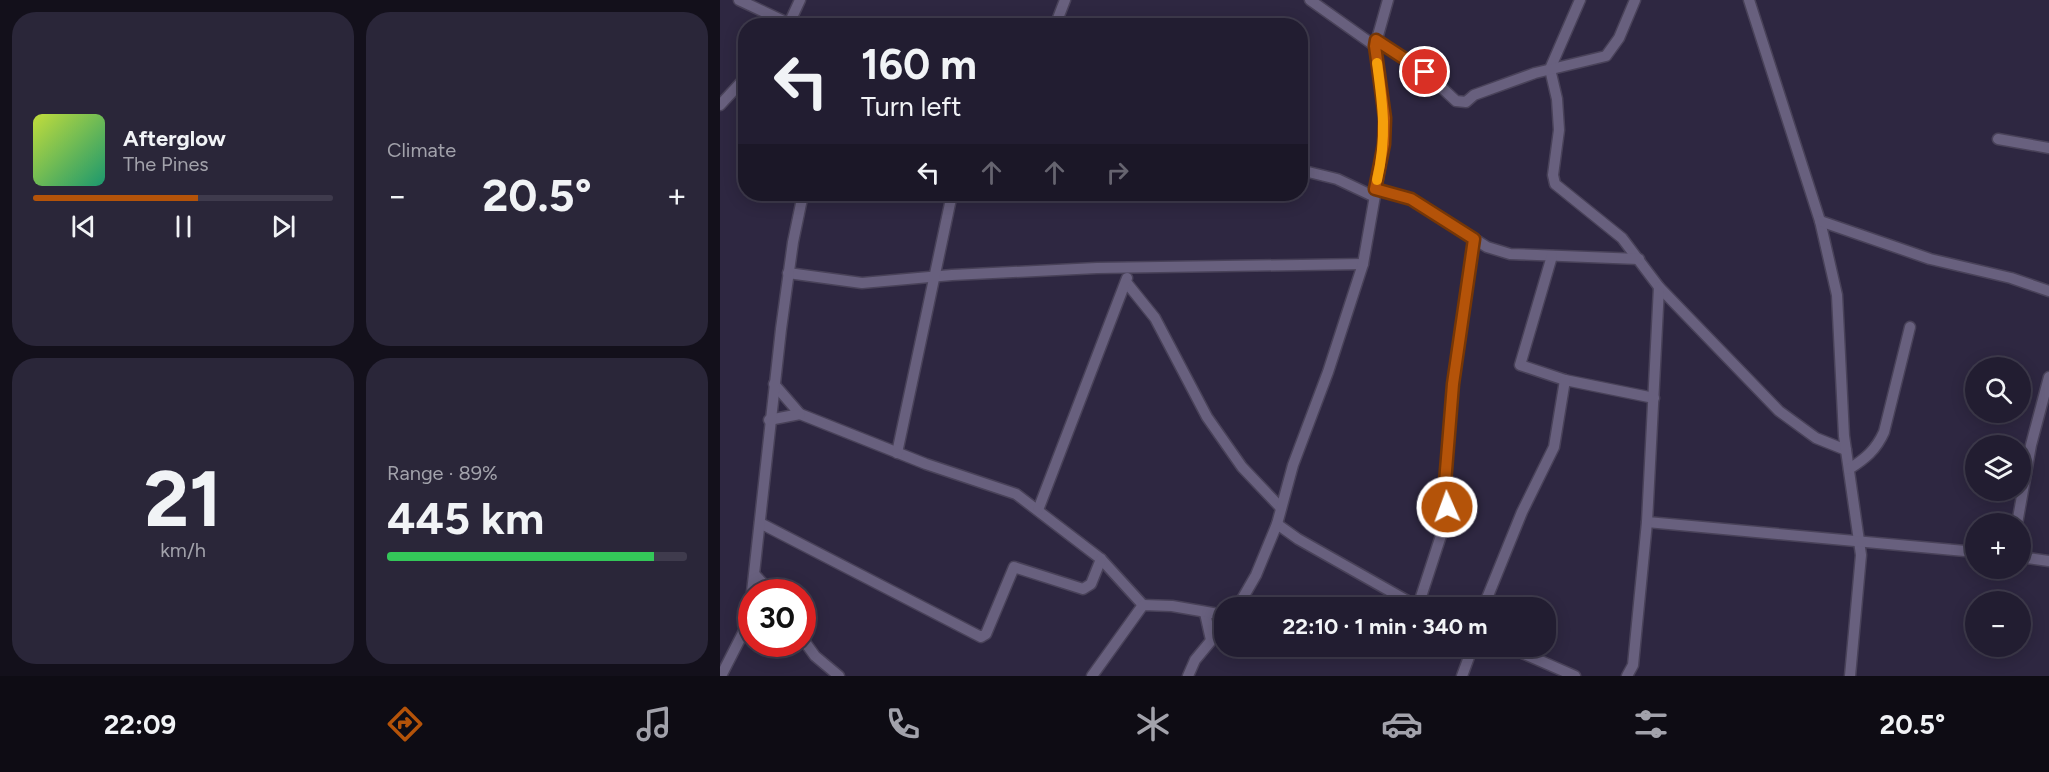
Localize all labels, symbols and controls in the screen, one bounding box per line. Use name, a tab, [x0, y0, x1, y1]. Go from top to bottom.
text: 160 m	[861, 39, 977, 90]
icon: left	[762, 42, 840, 120]
pin	[1399, 46, 1450, 97]
icon: arrive	[1408, 55, 1441, 88]
text: Turn left	[861, 90, 961, 123]
text: Afterglow	[123, 125, 226, 152]
text: Climate	[387, 138, 456, 162]
text: The Pines	[123, 152, 209, 176]
icon: left	[912, 156, 945, 189]
icon: ahead	[975, 156, 1008, 189]
icon: ahead	[1038, 156, 1071, 189]
icon: right	[1101, 156, 1134, 189]
text: 20.5°	[482, 168, 592, 222]
text: −	[387, 176, 408, 215]
text: +	[666, 176, 687, 215]
icon: previous	[67, 210, 100, 243]
icon: pause	[167, 210, 200, 243]
icon: next	[267, 210, 300, 243]
map controls	[1965, 357, 2031, 657]
button: search	[1965, 357, 2031, 423]
button: layers	[1965, 435, 2031, 501]
text: 21	[144, 452, 222, 546]
text: Range · 89%	[387, 461, 498, 485]
position arrow	[1415, 475, 1479, 539]
text: 445 km	[387, 491, 544, 545]
button: +	[1965, 513, 2031, 579]
text: km/h	[160, 538, 206, 562]
speed limit sign: 30	[738, 579, 816, 657]
button: −	[1965, 591, 2031, 657]
text: 22:10 · 1 min · 340 m	[1283, 613, 1487, 640]
icon: directions	[384, 703, 426, 745]
icon: music	[633, 703, 675, 745]
icon: phone	[882, 703, 924, 745]
icon: climate	[1132, 703, 1174, 745]
icon: car	[1381, 703, 1423, 745]
icon: filters	[1630, 703, 1672, 745]
text: 22:09	[104, 708, 176, 741]
text: 20.5°	[1880, 708, 1945, 741]

